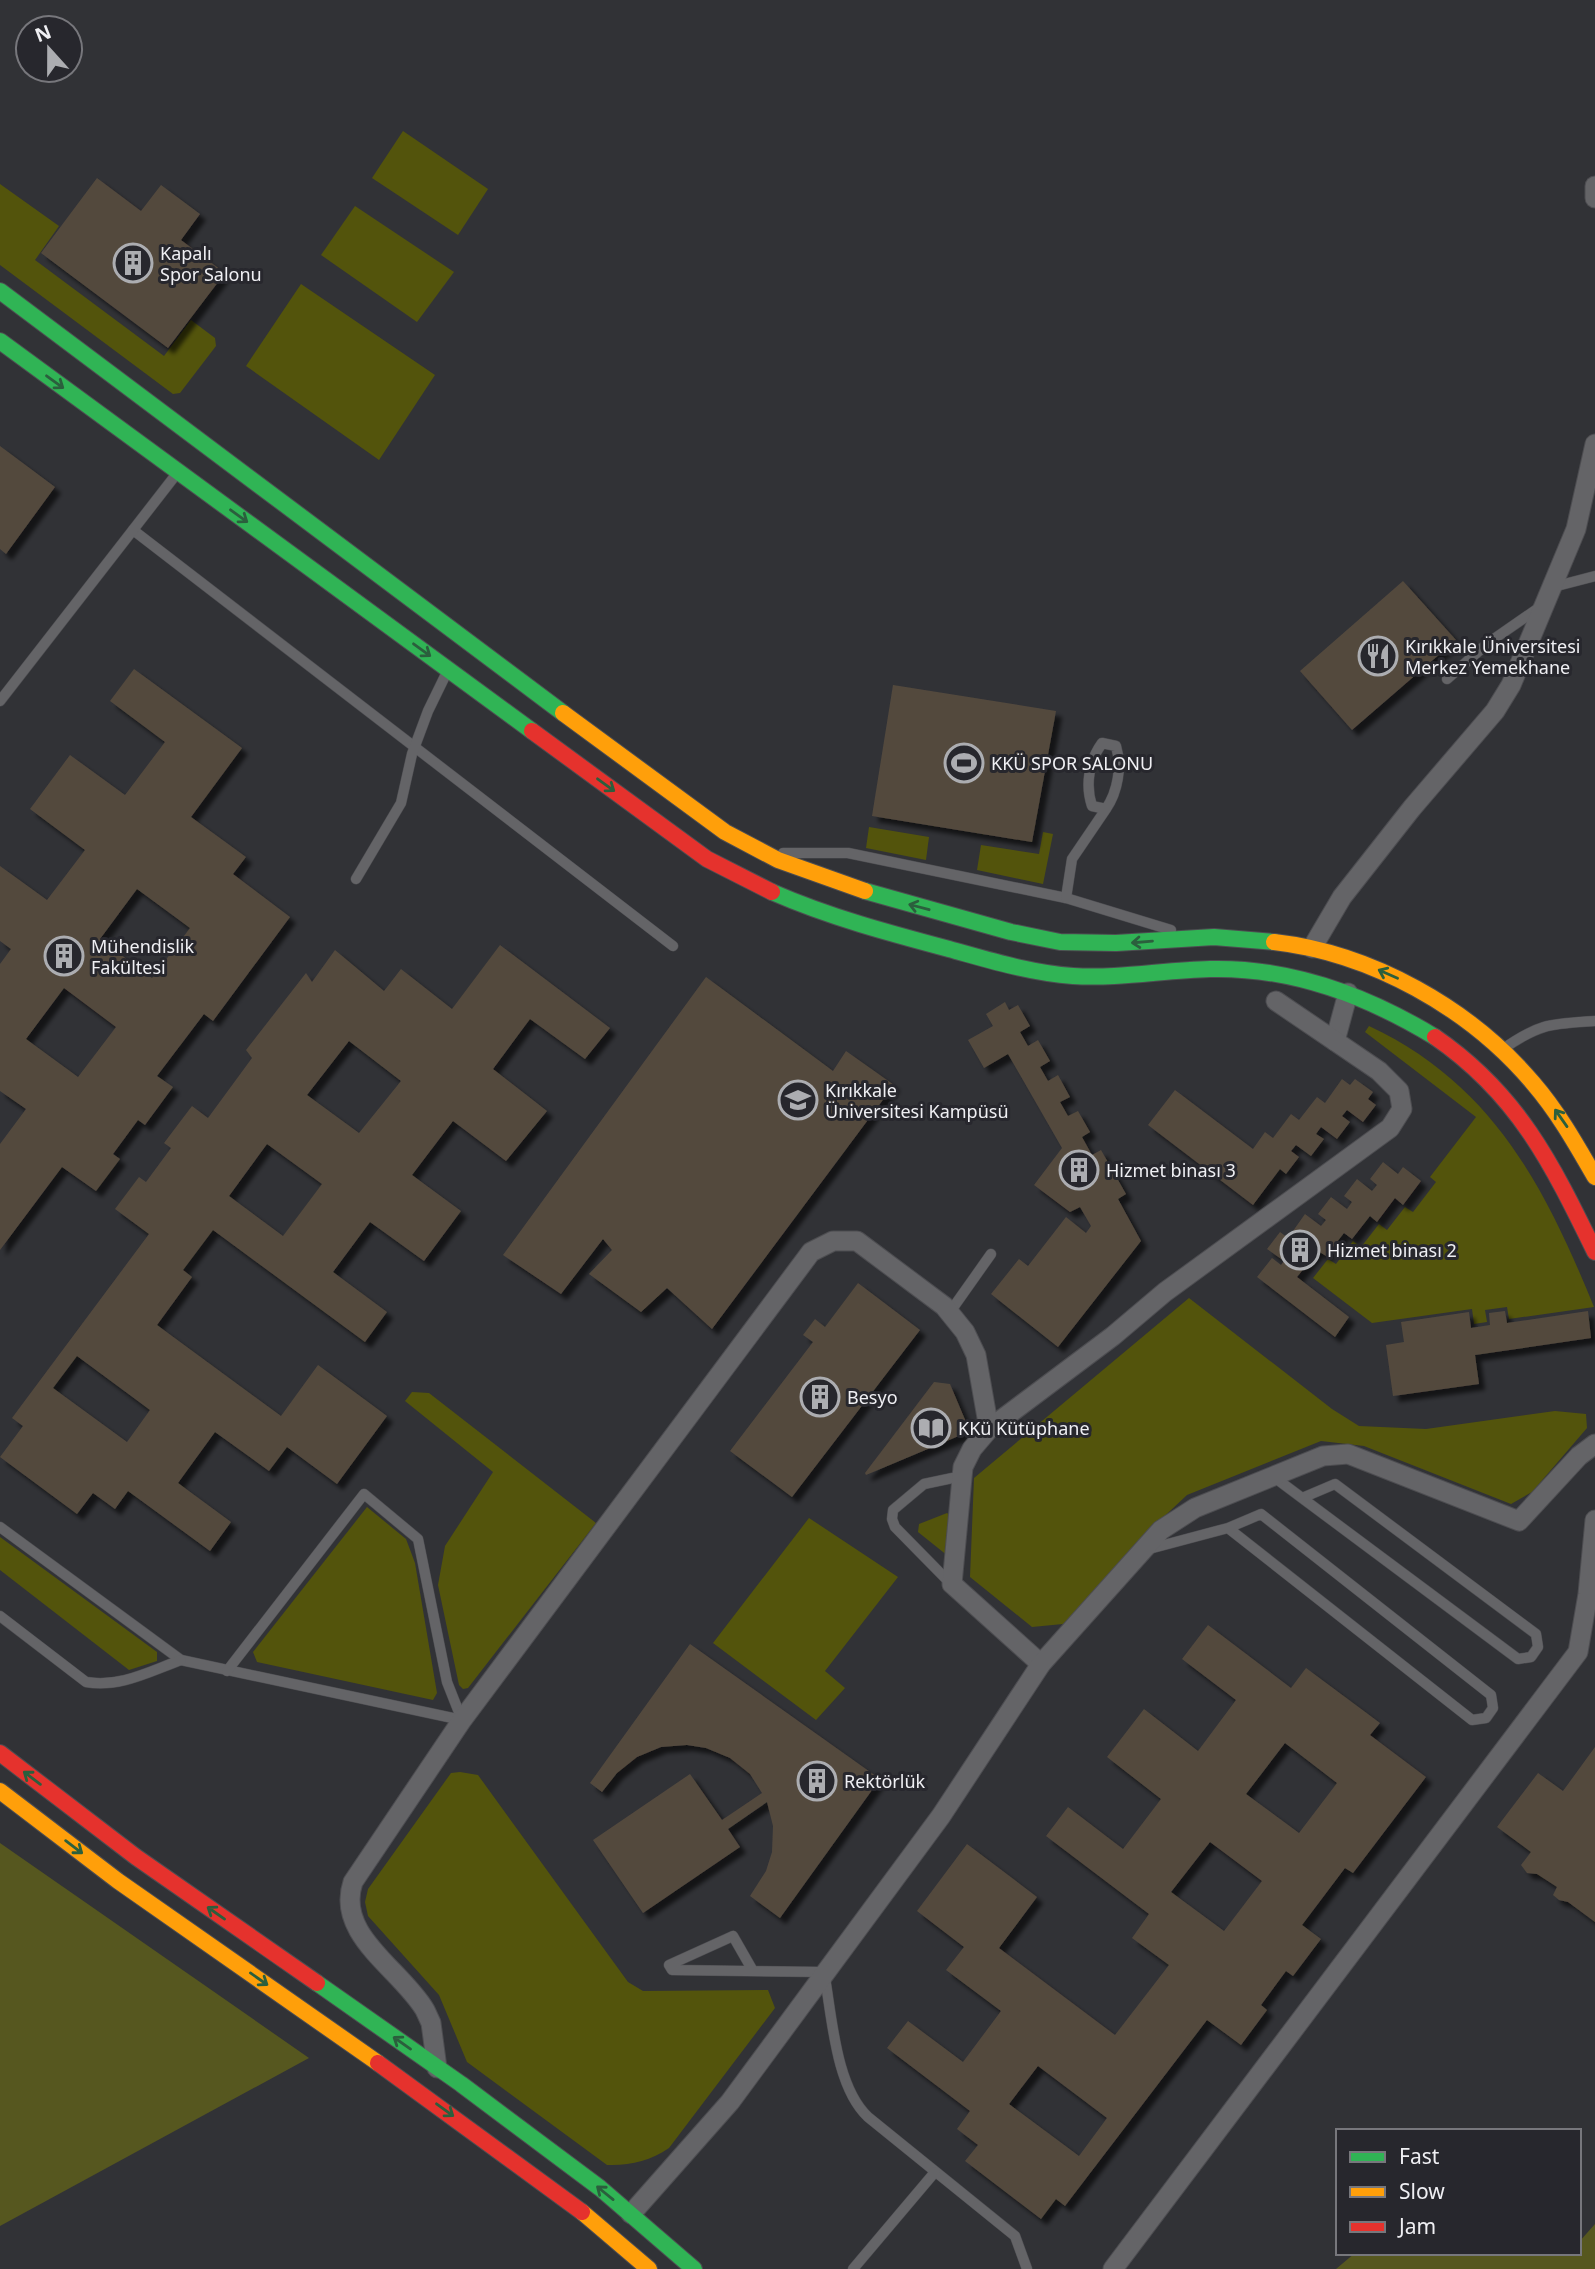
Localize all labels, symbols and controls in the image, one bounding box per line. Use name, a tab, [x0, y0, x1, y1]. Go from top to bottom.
north arrow	[14, 14, 84, 84]
text: N	[31, 18, 55, 48]
place label: Kapalı Spor Salonu	[160, 241, 262, 286]
building icon: Kapalı Spor Salonu	[112, 242, 154, 284]
one-way arrow	[45, 374, 64, 389]
one-way arrow	[229, 509, 248, 523]
place label: Kırıkkale Üniversitesi Merkez Yemekhane	[1405, 634, 1581, 679]
restaurant icon: Kırıkkale Üniversitesi Merkez Yemekhane	[1357, 635, 1399, 677]
one-way arrow	[412, 643, 431, 658]
sports icon: KKÜ SPOR SALONU	[943, 742, 985, 784]
place label: KKÜ SPOR SALONU	[991, 751, 1153, 775]
one-way arrow	[596, 777, 615, 792]
one-way arrow	[908, 900, 931, 913]
place label: Mühendislik Fakültesi	[91, 934, 194, 979]
building icon: Mühendislik Fakültesi	[43, 935, 85, 977]
one-way arrow	[1131, 936, 1154, 949]
one-way arrow	[1378, 967, 1400, 980]
place label: Kırıkkale Üniversitesi Kampüsü	[825, 1078, 1009, 1123]
school or university icon: Kırıkkale Üniversitesi Kampüsü	[777, 1079, 819, 1121]
one-way arrow	[1554, 1109, 1568, 1128]
building icon: Hizmet binası 3	[1058, 1149, 1100, 1191]
place label: Hizmet binası 3	[1106, 1158, 1236, 1182]
building icon: Hizmet binası 2	[1279, 1229, 1321, 1271]
place label: Hizmet binası 2	[1327, 1238, 1457, 1262]
building icon: Besyo	[799, 1376, 841, 1418]
place label: Besyo	[847, 1385, 898, 1409]
library icon: KKü Kütüphane	[910, 1407, 952, 1449]
place label: KKü Kütüphane	[958, 1416, 1090, 1440]
building icon: Rektörlük	[796, 1760, 838, 1802]
place label: Rektörlük	[844, 1769, 926, 1793]
one-way arrow	[24, 1770, 42, 1785]
one-way arrow	[64, 1840, 83, 1854]
one-way arrow	[206, 1906, 226, 1920]
one-way arrow	[249, 1972, 268, 1986]
one-way arrow	[393, 2036, 412, 2050]
one-way arrow	[435, 2102, 454, 2117]
legend	[1336, 2129, 1581, 2255]
text: Fast	[1399, 2142, 1440, 2170]
text: Slow	[1399, 2177, 1445, 2205]
one-way arrow	[596, 2185, 614, 2200]
text: Jam	[1397, 2212, 1436, 2240]

